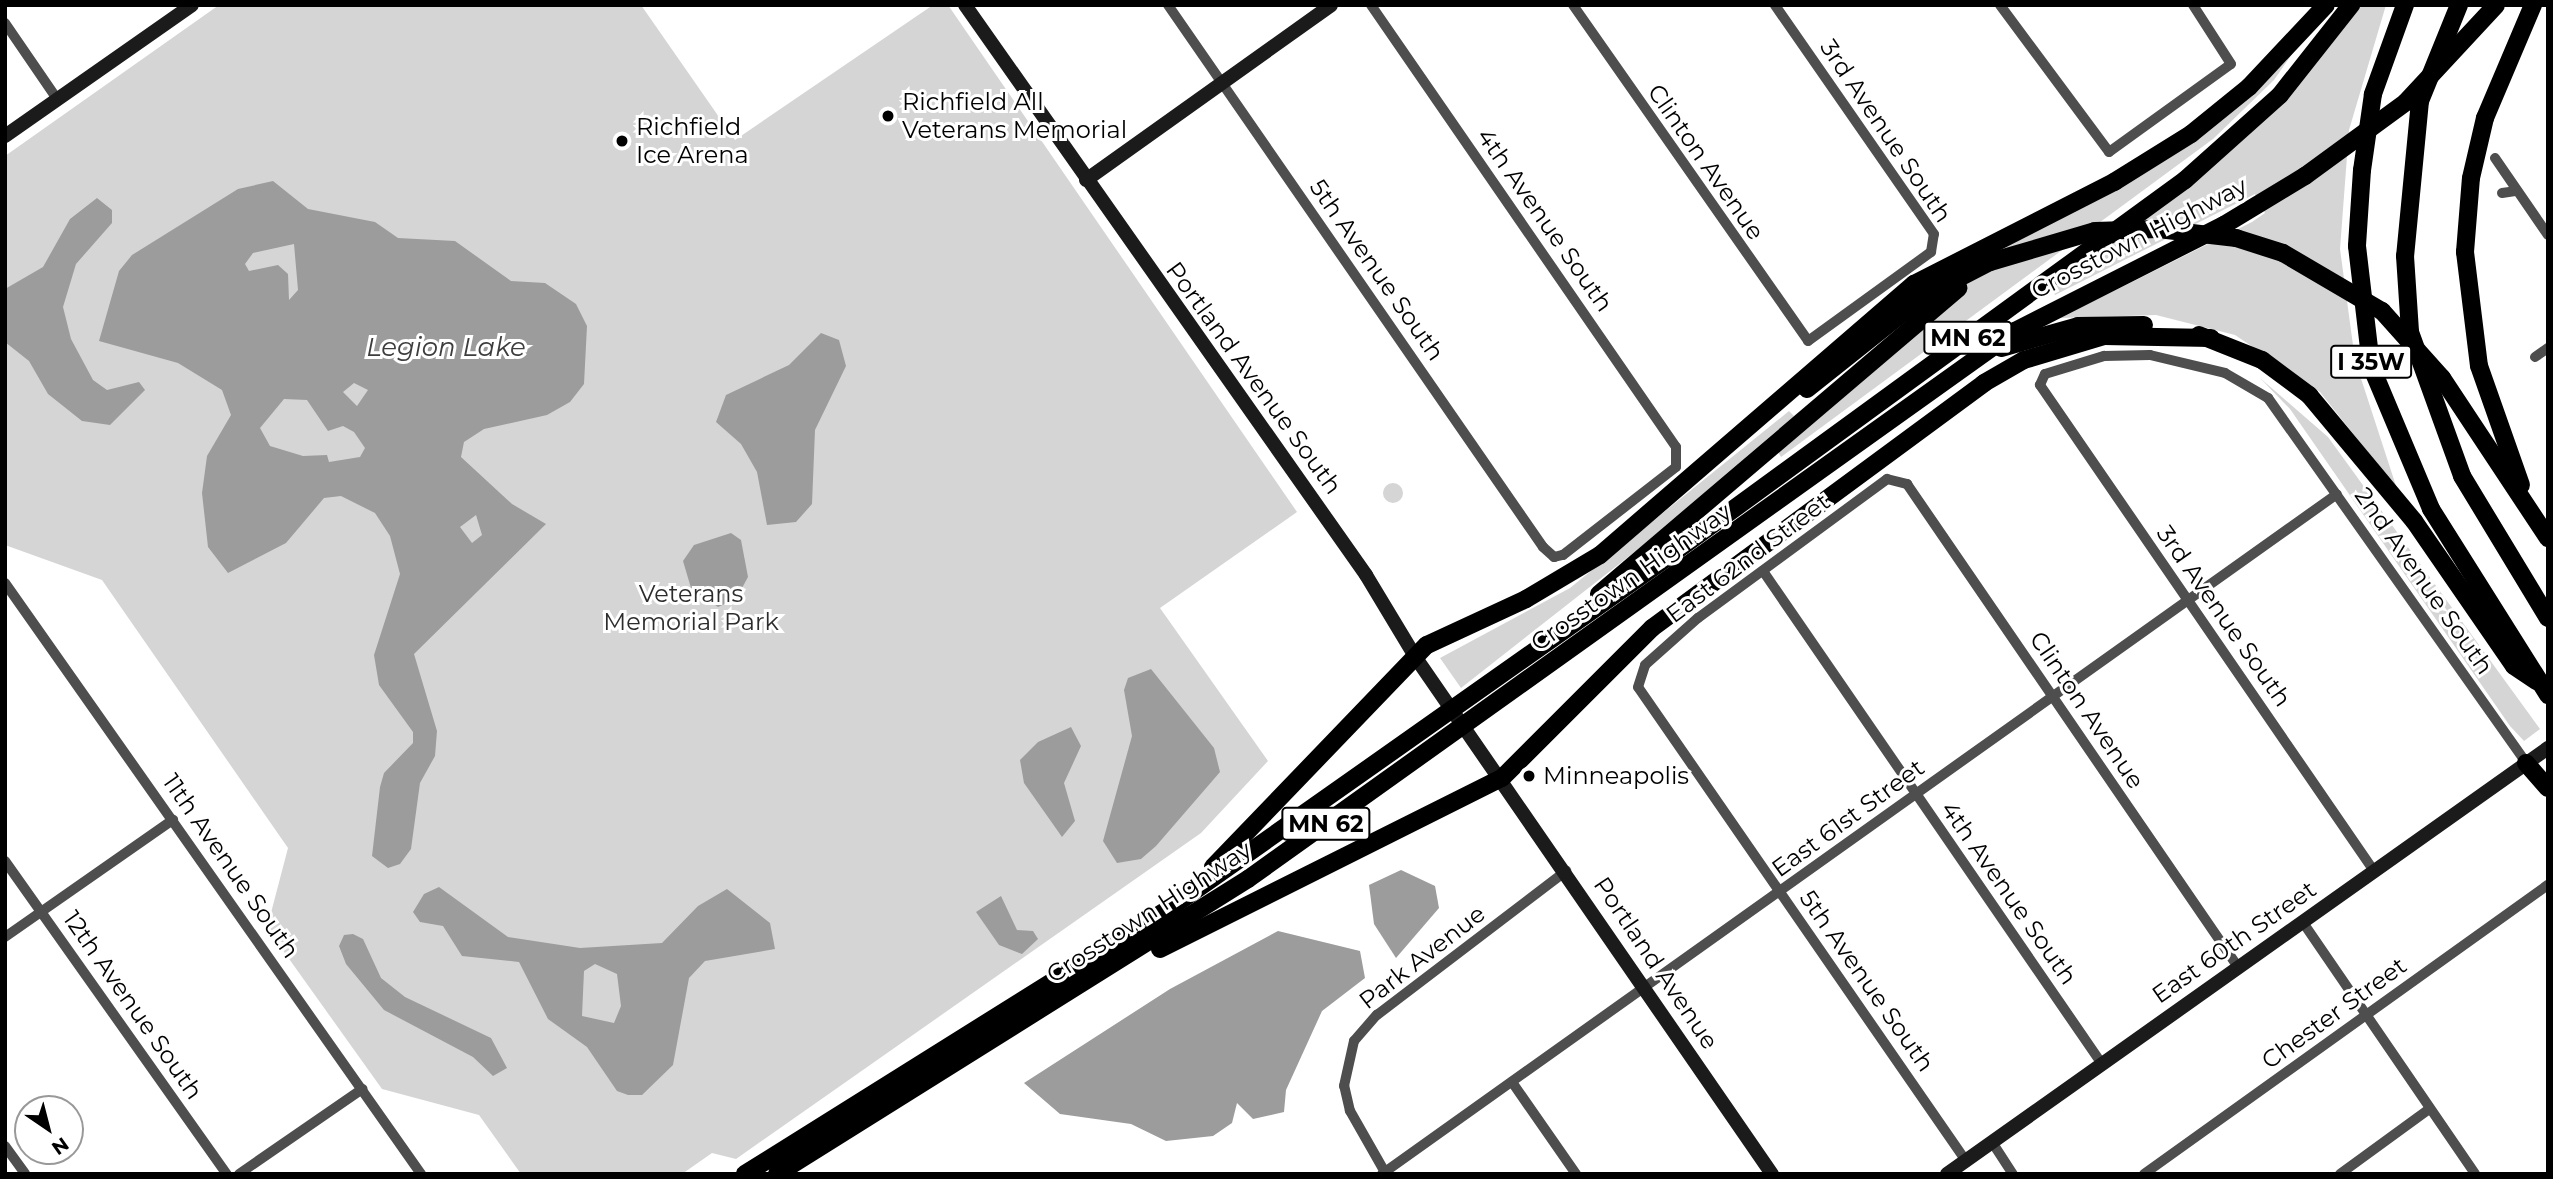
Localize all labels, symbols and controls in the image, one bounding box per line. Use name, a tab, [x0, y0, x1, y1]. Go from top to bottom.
street label: 3rd Avenue South	[1814, 34, 1958, 228]
street label: Clinton Avenue	[1642, 79, 1770, 245]
place label: Richfield All Veterans Memorial	[902, 88, 1127, 144]
marker: Richfield All Veterans Memorial	[880, 108, 896, 124]
place label: Richfield Ice Arena	[636, 113, 749, 169]
street label: 4th Avenue South	[1471, 123, 1619, 317]
marker: Richfield Ice Arena	[614, 133, 630, 149]
street label: Crosstown Highway	[2026, 171, 2252, 305]
street label: 5th Avenue South	[1304, 174, 1450, 366]
street label: Portland Avenue South	[1160, 256, 1348, 500]
road number: MN 62	[1923, 318, 2014, 358]
water label: Legion Lake	[366, 332, 526, 364]
road number: I 35W	[2329, 342, 2413, 382]
street label: 2nd Avenue South	[2349, 482, 2499, 680]
street label: East 62nd Street	[1661, 487, 1835, 629]
street label: Crosstown Highway	[1525, 497, 1737, 657]
street label: 3rd Avenue South	[2151, 520, 2297, 712]
park label: Veterans Memorial Park	[603, 580, 779, 636]
street label: Clinton Avenue	[2024, 626, 2150, 794]
street label: East 61st Street	[1766, 753, 1930, 883]
place label: Minneapolis	[1543, 762, 1689, 790]
street label: 11th Avenue South	[157, 768, 305, 964]
marker: Minneapolis	[1521, 768, 1537, 784]
street label: 4th Avenue South	[1935, 796, 2083, 990]
road number: MN 62	[1280, 804, 1372, 844]
street label: Crosstown Highway	[1041, 835, 1257, 989]
street label: Portland Avenue	[1588, 871, 1724, 1055]
street label: East 60th Street	[2147, 875, 2321, 1009]
street label: 5th Avenue South	[1794, 885, 1940, 1077]
street label: Park Avenue	[1353, 899, 1491, 1015]
street label: 12th Avenue South	[57, 905, 209, 1105]
street label: Chester Street	[2256, 951, 2412, 1075]
north arrow	[14, 1095, 84, 1165]
text: N	[47, 1132, 73, 1160]

